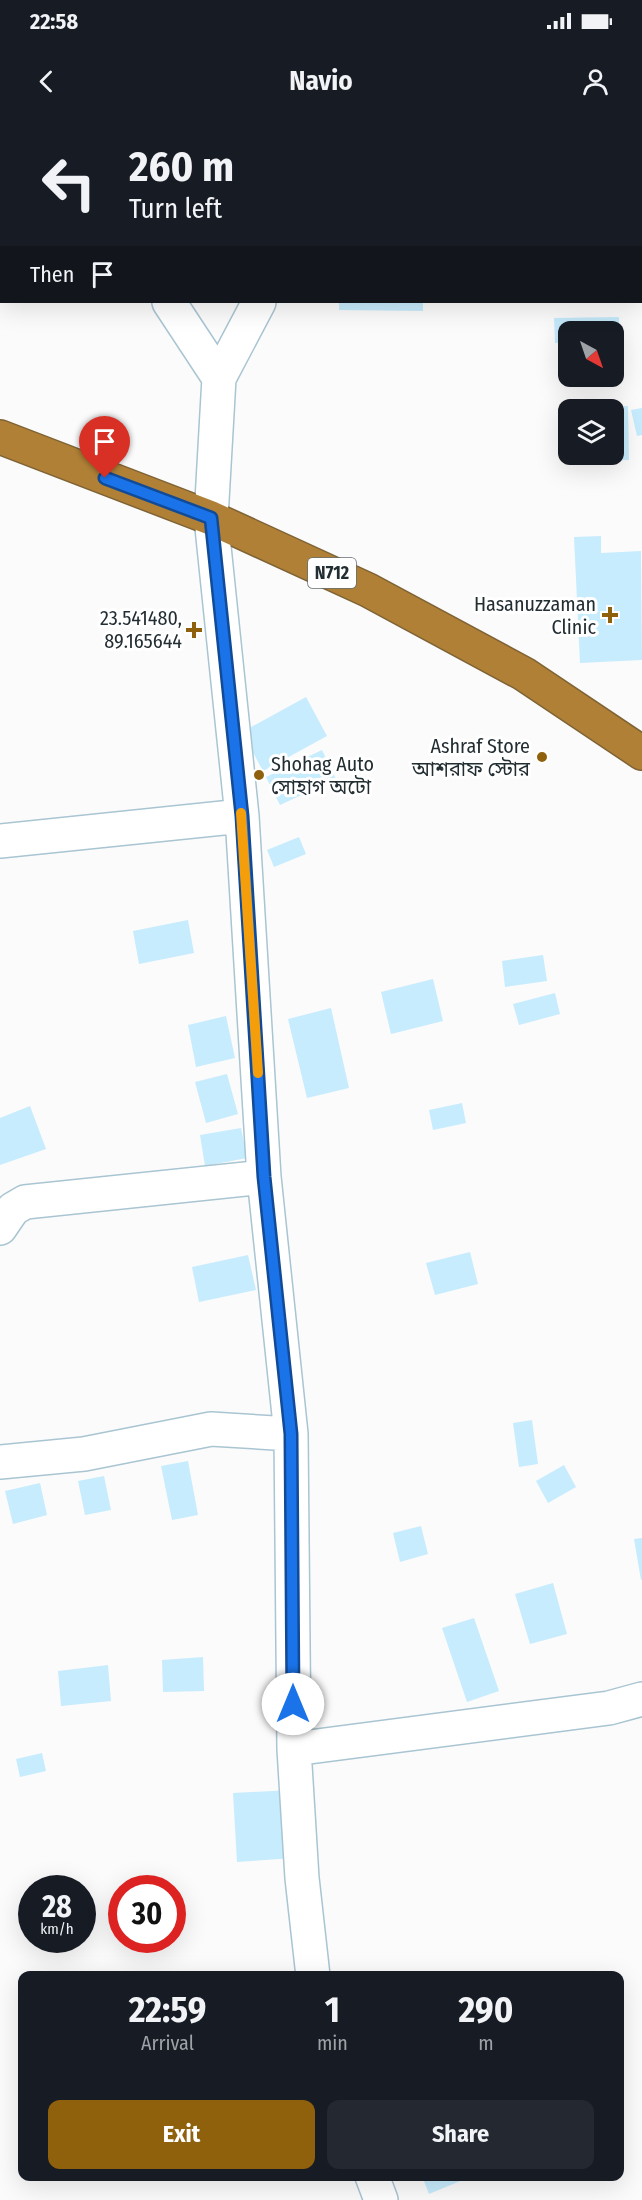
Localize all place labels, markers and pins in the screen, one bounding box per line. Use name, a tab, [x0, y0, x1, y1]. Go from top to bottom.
pin	[79, 416, 130, 478]
place label: Hasanuzzaman Clinic	[474, 592, 596, 639]
place label: 23.541480, 89.165644	[100, 606, 182, 653]
marker: Hasanuzzaman Clinic	[601, 606, 619, 624]
marker: 23.541480, 89.165644	[187, 623, 201, 637]
place label: Ashraf Store আশরাফ স্টোর	[411, 734, 531, 781]
marker: Ashraf Store আশরাফ স্টোর	[535, 750, 549, 764]
place label: Shohag Auto সোহাগ অটো	[271, 752, 374, 799]
marker: Shohag Auto সোহাগ অটো	[252, 768, 266, 782]

